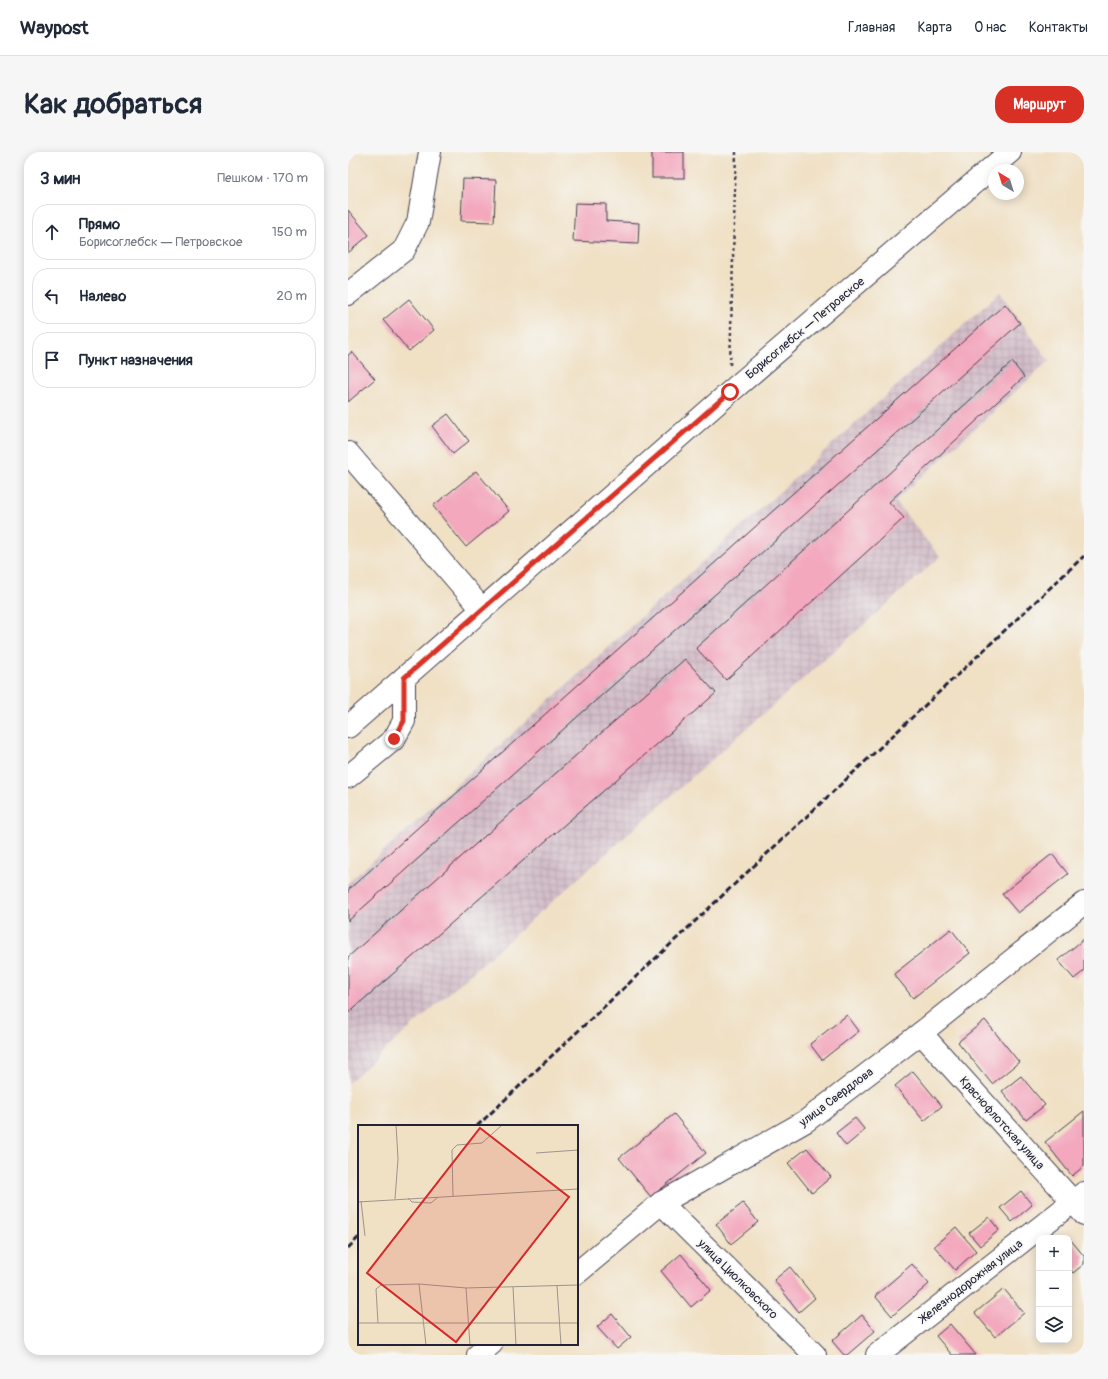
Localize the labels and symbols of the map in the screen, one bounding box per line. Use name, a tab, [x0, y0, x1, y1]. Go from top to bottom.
north arrow	[988, 164, 1024, 200]
street label: Борисоглебск — Петровское	[743, 274, 868, 383]
route start	[721, 383, 739, 401]
route end	[385, 730, 403, 748]
street label: улица Свердлова	[796, 1064, 877, 1131]
street label: Краснофлотская улица	[956, 1074, 1048, 1173]
inset map	[358, 1125, 578, 1345]
street label: улица Циолковского	[694, 1236, 781, 1323]
street label: Железнодорожная улица	[915, 1236, 1026, 1328]

